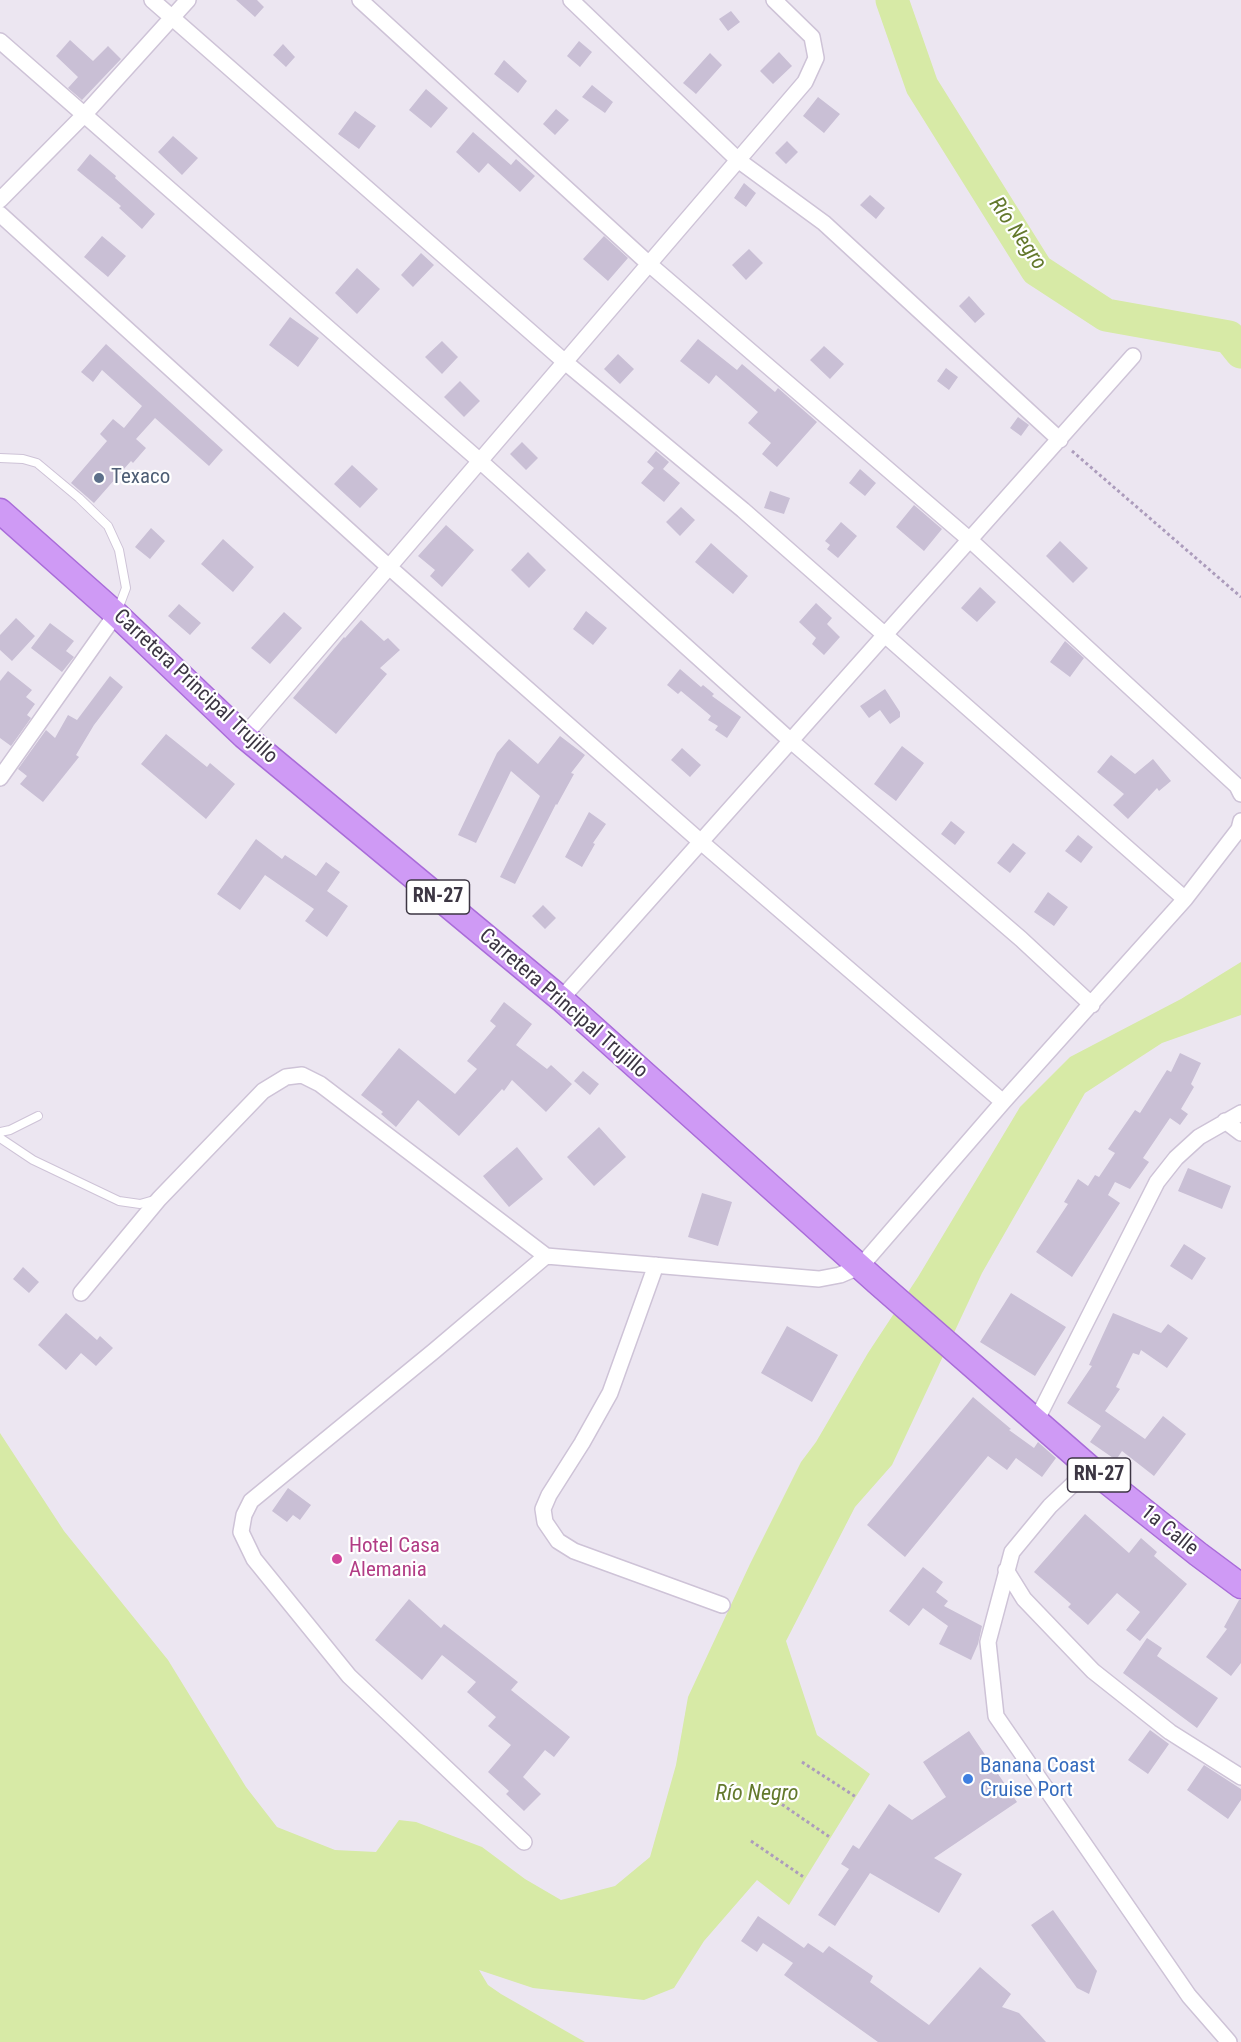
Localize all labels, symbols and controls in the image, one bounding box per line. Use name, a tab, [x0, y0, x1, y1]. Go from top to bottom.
water label: Río Negro	[982, 193, 1052, 275]
place label: Texaco	[111, 465, 170, 491]
marker: Texaco	[92, 471, 106, 485]
street label: Carretera Principal Trujillo	[108, 604, 282, 770]
road number: RN-27	[406, 880, 470, 914]
street label: Carretera Principal Trujillo	[473, 924, 653, 1084]
road number: RN-27	[1068, 1458, 1130, 1492]
street label: 1a Calle	[1135, 1500, 1203, 1562]
place label: Hotel Casa Alemania	[349, 1534, 440, 1584]
marker: Hotel Casa Alemania	[330, 1552, 344, 1566]
place label: Banana Coast Cruise Port	[980, 1754, 1095, 1804]
marker: Banana Coast Cruise Port	[961, 1772, 975, 1786]
water label: Río Negro	[716, 1781, 798, 1807]

